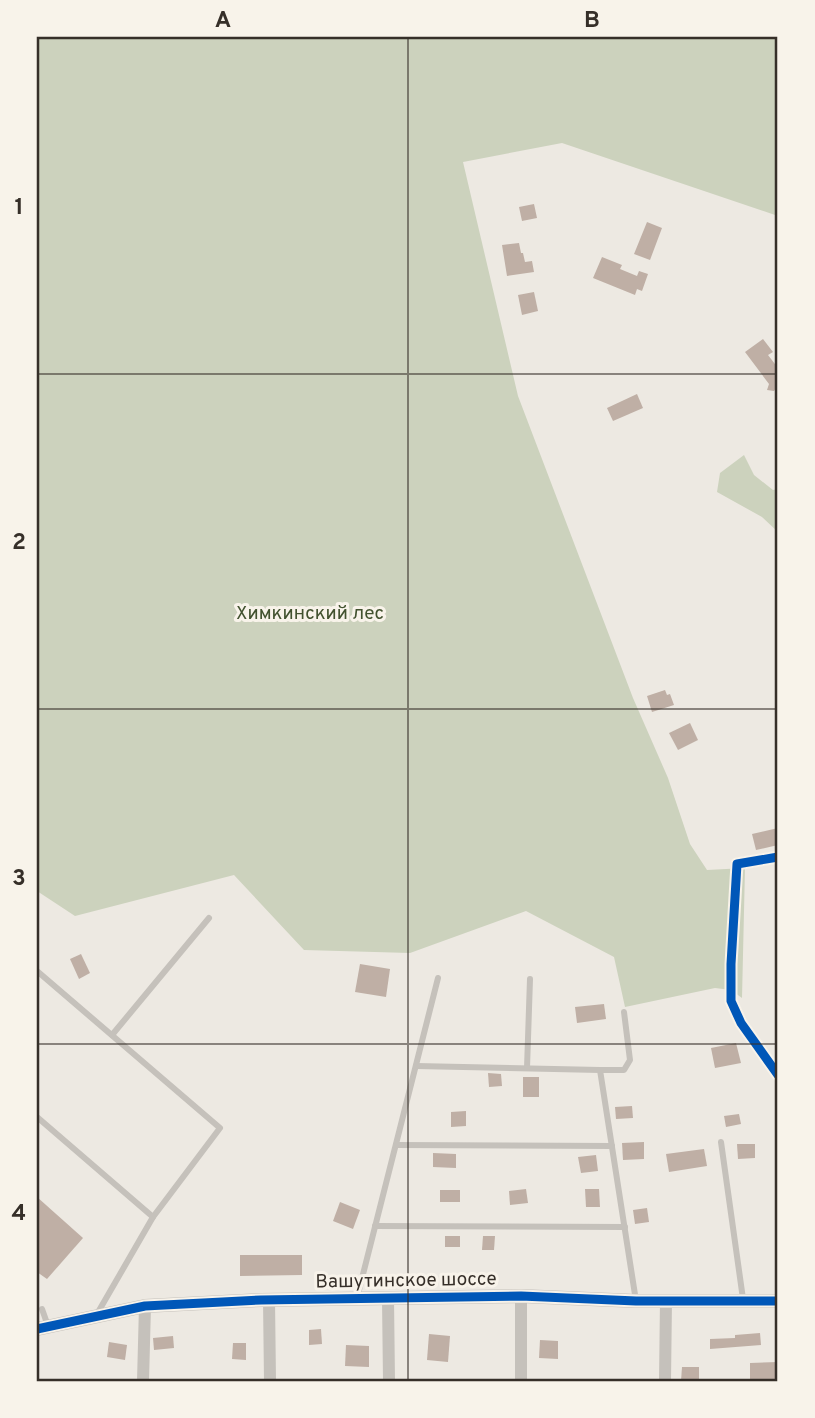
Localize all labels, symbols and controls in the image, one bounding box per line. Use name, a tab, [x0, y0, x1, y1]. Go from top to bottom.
text: A	[215, 7, 231, 36]
text: B	[584, 7, 600, 36]
text: 1	[14, 194, 24, 223]
text: 2	[12, 529, 26, 558]
park label: Химкинский лес	[236, 602, 384, 626]
text: 3	[12, 865, 26, 894]
text: 4	[12, 1200, 26, 1229]
street label: Вашутинское шоссе	[315, 1267, 497, 1295]

